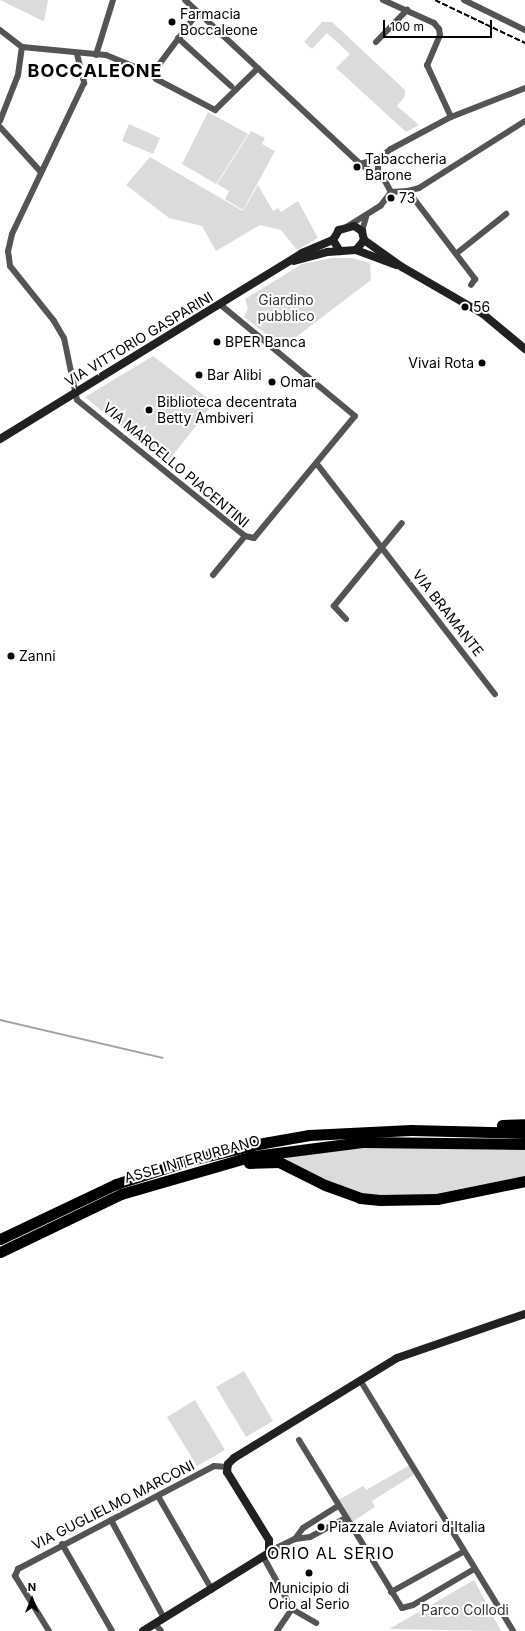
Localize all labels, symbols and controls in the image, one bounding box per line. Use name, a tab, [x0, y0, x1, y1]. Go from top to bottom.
place label: Farmacia Boccaleone	[180, 6, 258, 38]
scale bar	[385, 12, 494, 38]
marker: Farmacia Boccaleone	[167, 17, 177, 27]
text: 100 m	[390, 19, 424, 34]
district label: BOCCALEONE	[28, 60, 162, 82]
place label: Tabaccheria Barone	[365, 151, 447, 184]
marker: Tabaccheria Barone	[352, 162, 362, 172]
place label: 73	[399, 190, 415, 206]
marker: 73	[386, 193, 396, 203]
street label: VIA VITTORIO GASPARINI	[62, 288, 216, 390]
park label: Giardino pubblico	[257, 292, 315, 324]
place label: 56	[473, 299, 490, 315]
marker: 56	[460, 302, 470, 312]
place label: BPER Banca	[225, 334, 306, 350]
marker: BPER Banca	[212, 337, 222, 347]
place label: Vivai Rota	[408, 355, 474, 371]
marker: Vivai Rota	[477, 358, 487, 368]
place label: Bar Alibi	[207, 367, 262, 383]
marker: Bar Alibi	[194, 370, 204, 380]
place label: Omar	[280, 374, 316, 390]
marker: Omar	[267, 377, 277, 387]
place label: Biblioteca decentrata Betty Ambiveri	[157, 394, 297, 426]
street label: VIA MARCELLO PIACENTINI	[100, 399, 252, 531]
marker: Biblioteca decentrata Betty Ambiveri	[144, 405, 154, 415]
street label: VIA BRAMANTE	[409, 566, 487, 660]
place label: Zanni	[19, 648, 56, 664]
marker: Zanni	[6, 651, 16, 661]
street label: ASSE INTERURBANO	[122, 1132, 262, 1186]
street label: VIA GUGLIELMO MARCONI	[29, 1457, 197, 1553]
place label: Piazzale Aviatori d'Italia	[329, 1519, 485, 1535]
marker: Piazzale Aviatori d'Italia	[316, 1522, 326, 1532]
district label: ORIO AL SERIO	[267, 1543, 395, 1563]
marker: Municipio di Orio al Serio	[304, 1568, 314, 1578]
north arrow	[12, 1579, 52, 1619]
text: N	[28, 1580, 36, 1594]
place label: Municipio di Orio al Serio	[268, 1580, 350, 1612]
park label: Parco Collodi	[421, 1602, 509, 1618]

